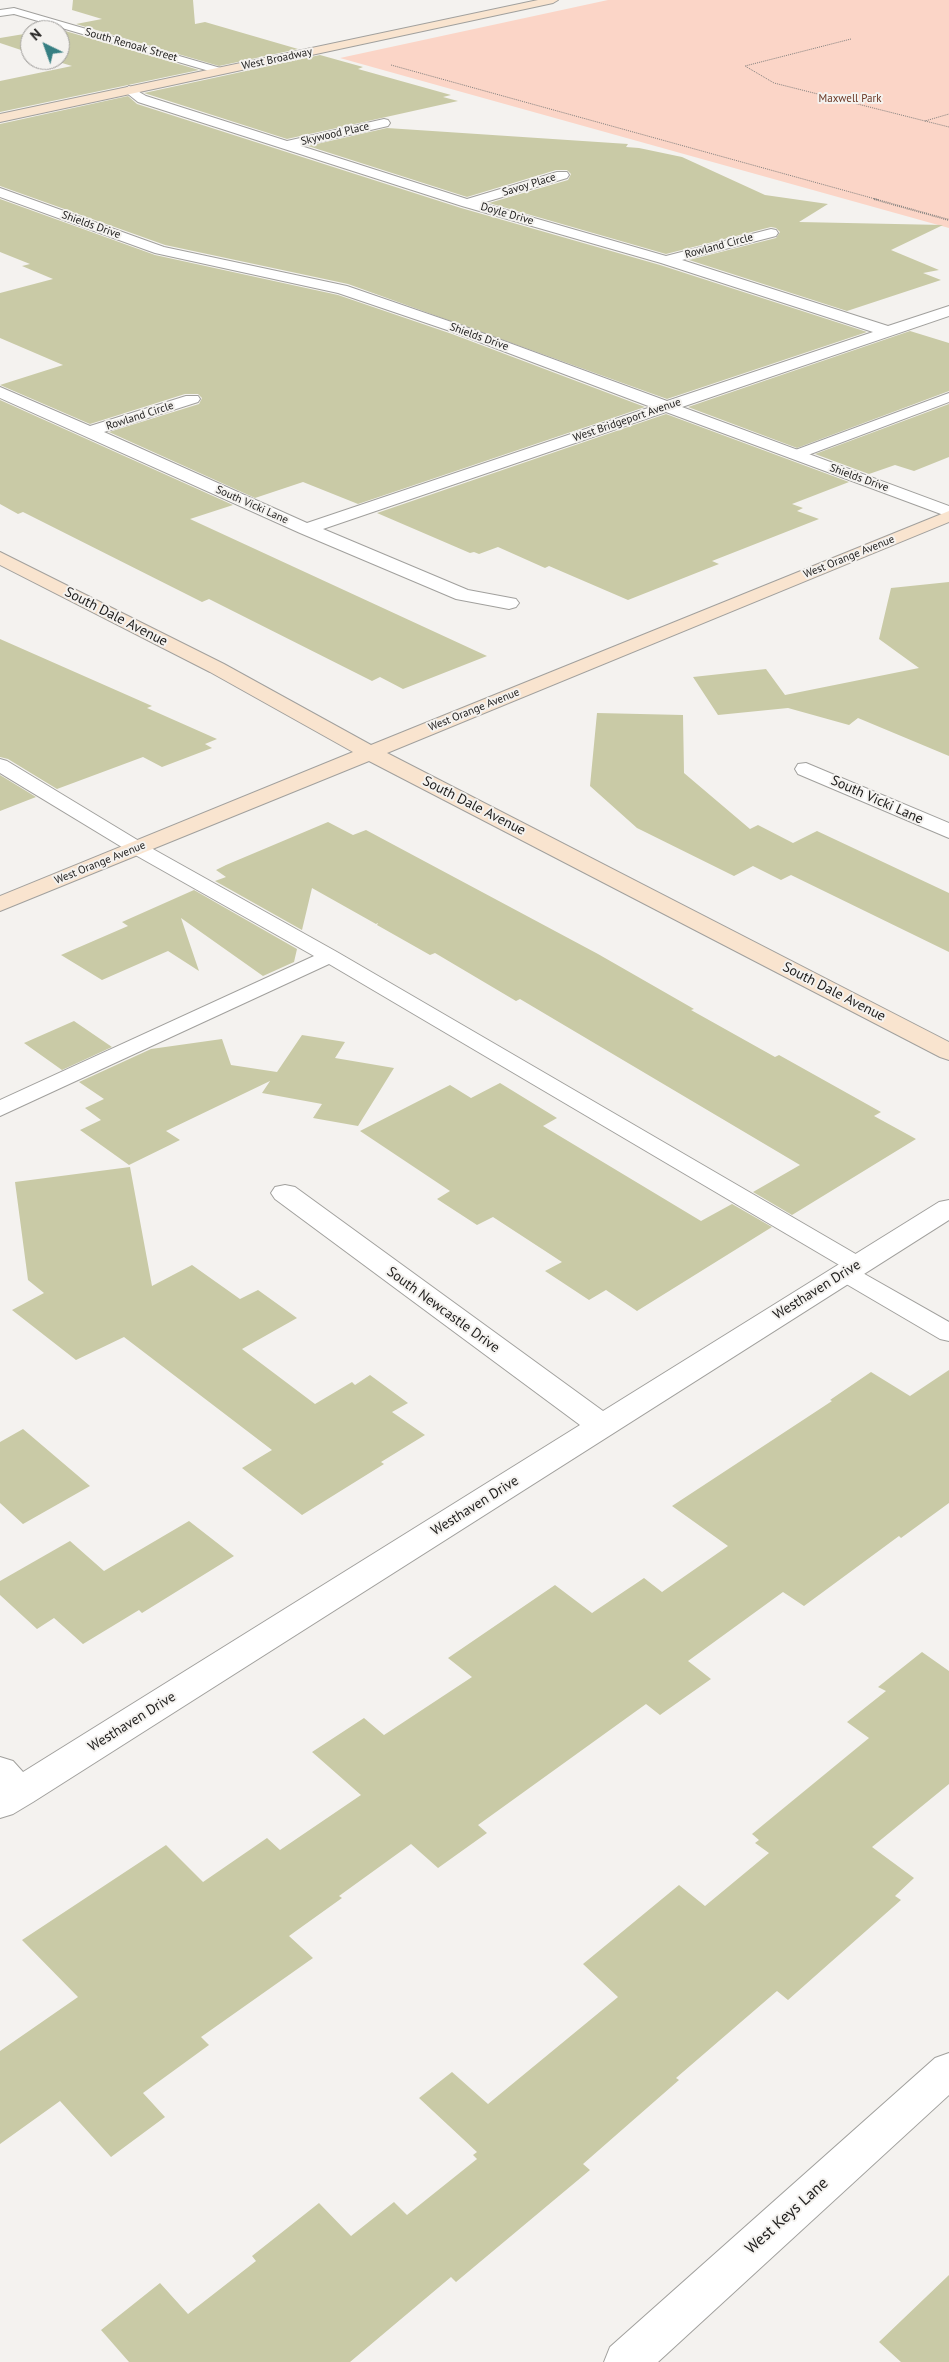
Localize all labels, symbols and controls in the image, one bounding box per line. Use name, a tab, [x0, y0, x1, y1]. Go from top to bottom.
north arrow	[20, 20, 70, 70]
text: N	[26, 25, 45, 44]
street label: South Renoak Street	[83, 25, 179, 65]
street label: West Broadway	[241, 45, 313, 73]
park label: Maxwell Park	[819, 92, 881, 106]
street label: Skywood Place	[299, 120, 371, 148]
street label: Savoy Place	[501, 171, 557, 199]
street label: Doyle Drive	[479, 200, 535, 228]
street label: Shields Drive	[60, 208, 122, 242]
street label: Rowland Circle	[683, 231, 755, 261]
street label: Shields Drive	[448, 320, 510, 354]
street label: West Bridgeport Avenue	[571, 395, 683, 445]
street label: Rowland Circle	[105, 399, 175, 433]
street label: Shields Drive	[828, 461, 890, 495]
street label: South Vicki Lane	[214, 483, 290, 527]
street label: West Orange Avenue	[802, 533, 896, 581]
street label: South Dale Avenue	[62, 584, 170, 650]
street label: West Orange Avenue	[427, 686, 521, 734]
street label: South Vicki Lane	[828, 772, 926, 828]
street label: South Dale Avenue	[420, 773, 528, 839]
street label: West Orange Avenue	[53, 839, 147, 887]
street label: South Dale Avenue	[780, 959, 888, 1025]
street label: Westhaven Drive	[770, 1256, 864, 1324]
street label: South Newcastle Drive	[383, 1263, 503, 1357]
street label: Westhaven Drive	[428, 1472, 522, 1540]
street label: Westhaven Drive	[85, 1688, 179, 1756]
street label: West Keys Lane	[742, 2174, 832, 2258]

